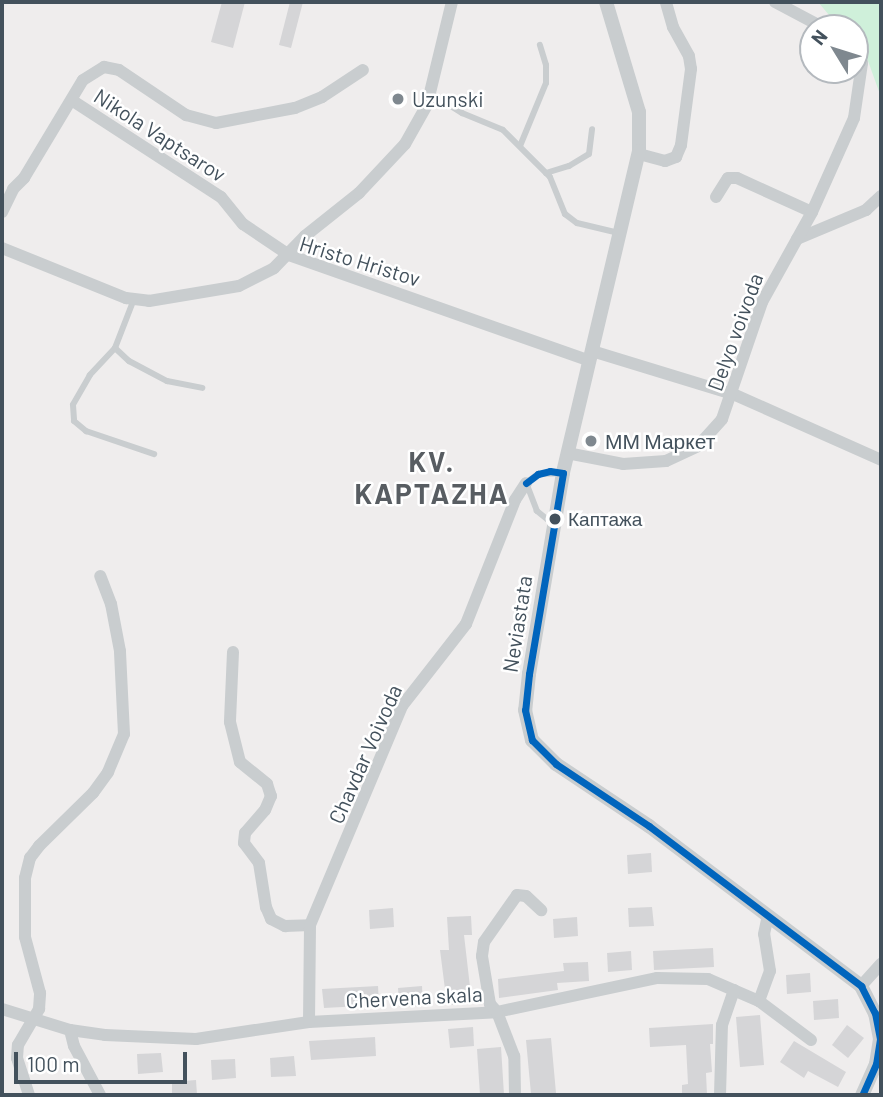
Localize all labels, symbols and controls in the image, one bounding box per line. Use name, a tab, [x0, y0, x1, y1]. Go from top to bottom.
north arrow	[799, 14, 869, 84]
text: N	[806, 25, 832, 49]
street label: Nikola Vaptsarov	[90, 83, 230, 187]
place label: Uzunski	[412, 86, 484, 112]
marker: Uzunski	[390, 91, 406, 107]
street label: Hristo Hristov	[297, 231, 423, 291]
street label: Delyo voivoda	[702, 270, 768, 394]
place label: ММ Маркет	[605, 428, 715, 454]
marker: ММ Маркет	[583, 433, 599, 449]
district label: KV. KAPTAZHA	[356, 444, 508, 510]
place label: Каптажа	[568, 508, 642, 530]
marker: Каптажа	[548, 512, 562, 526]
street label: Neviastata	[497, 574, 537, 674]
street label: Chavdar Voivoda	[323, 680, 407, 828]
street label: Chervena skala	[345, 981, 483, 1013]
scale bar	[18, 1038, 191, 1082]
text: 100 m	[27, 1051, 80, 1076]

